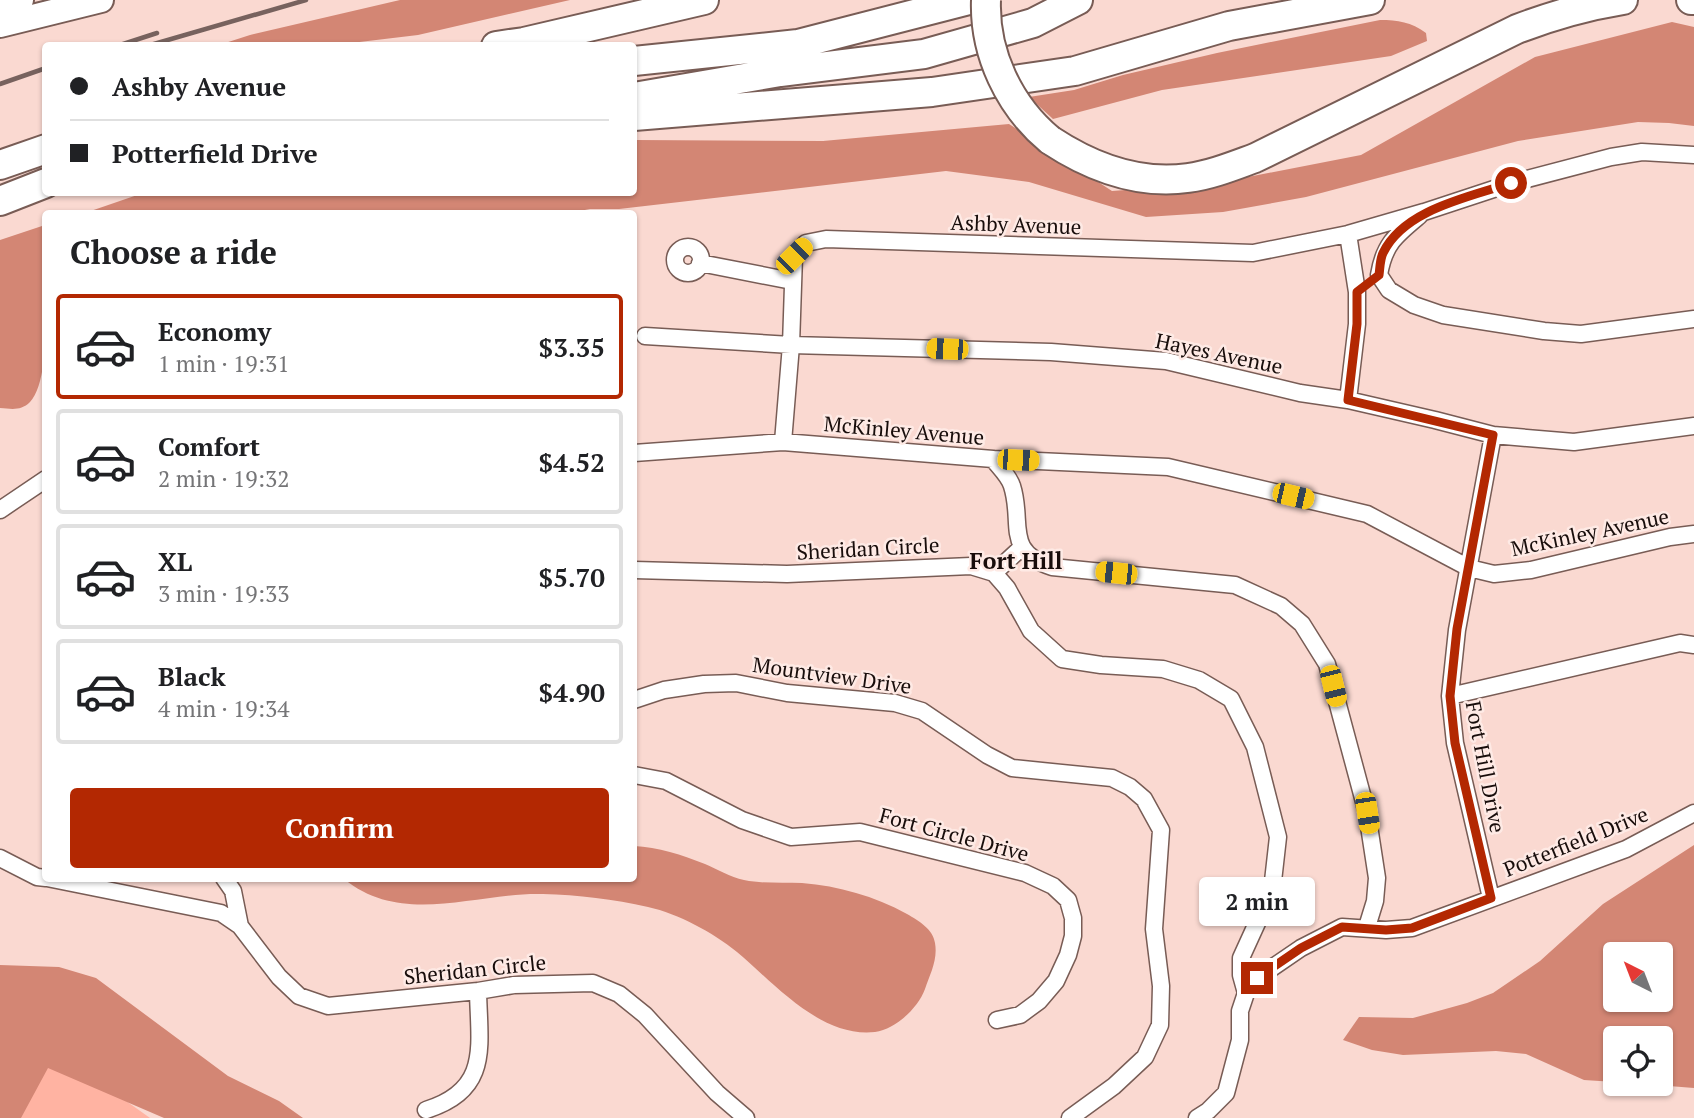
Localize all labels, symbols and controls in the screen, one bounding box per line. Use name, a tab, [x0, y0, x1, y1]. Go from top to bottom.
text: Ashby Avenue	[112, 69, 286, 103]
text: Potterfield Drive	[112, 136, 318, 170]
route start	[1495, 167, 1527, 199]
street label: Ashby Avenue	[950, 208, 1082, 240]
text: Choose a ride	[70, 231, 277, 273]
car	[772, 234, 817, 278]
text: Economy	[158, 314, 271, 348]
icon: car	[74, 315, 137, 378]
street label: Hayes Avenue	[1153, 326, 1285, 380]
text: $3.35	[539, 330, 605, 364]
car	[926, 338, 969, 360]
text: 1 min · 19:31	[158, 348, 290, 379]
street label: McKinley Avenue	[823, 409, 985, 451]
text: Comfort	[158, 429, 260, 463]
icon: car	[74, 430, 137, 493]
text: $4.52	[539, 445, 605, 479]
car	[997, 449, 1040, 471]
text: 2 min · 19:32	[158, 463, 290, 494]
car	[1271, 481, 1316, 511]
street label: McKinley Avenue	[1508, 502, 1671, 562]
street label: Sheridan Circle	[796, 530, 940, 566]
text: XL	[158, 544, 192, 578]
icon: car	[74, 545, 137, 608]
district label: Fort Hill	[970, 545, 1063, 576]
text: $5.70	[539, 560, 605, 594]
car	[1095, 560, 1138, 586]
text: 3 min · 19:33	[158, 578, 290, 609]
street label: Mountview Drive	[751, 650, 913, 700]
text: Black	[158, 659, 226, 693]
icon: car	[74, 660, 137, 723]
car	[1318, 663, 1349, 709]
text: $4.90	[539, 675, 605, 709]
text: 4 min · 19:34	[158, 693, 290, 724]
street label: Fort Hill Drive	[1460, 699, 1512, 835]
button: Confirm	[70, 788, 609, 868]
car	[1354, 791, 1381, 835]
street label: Potterfield Drive	[1499, 799, 1652, 883]
street label: Fort Circle Drive	[876, 801, 1032, 867]
callout: 2 min	[1199, 876, 1315, 926]
text: 2 min	[1226, 886, 1288, 917]
north arrow	[1603, 942, 1673, 1012]
map controls	[1603, 942, 1673, 1096]
street label: Sheridan Circle	[402, 948, 547, 990]
route end	[1241, 962, 1273, 994]
button: locate	[1603, 1026, 1673, 1096]

